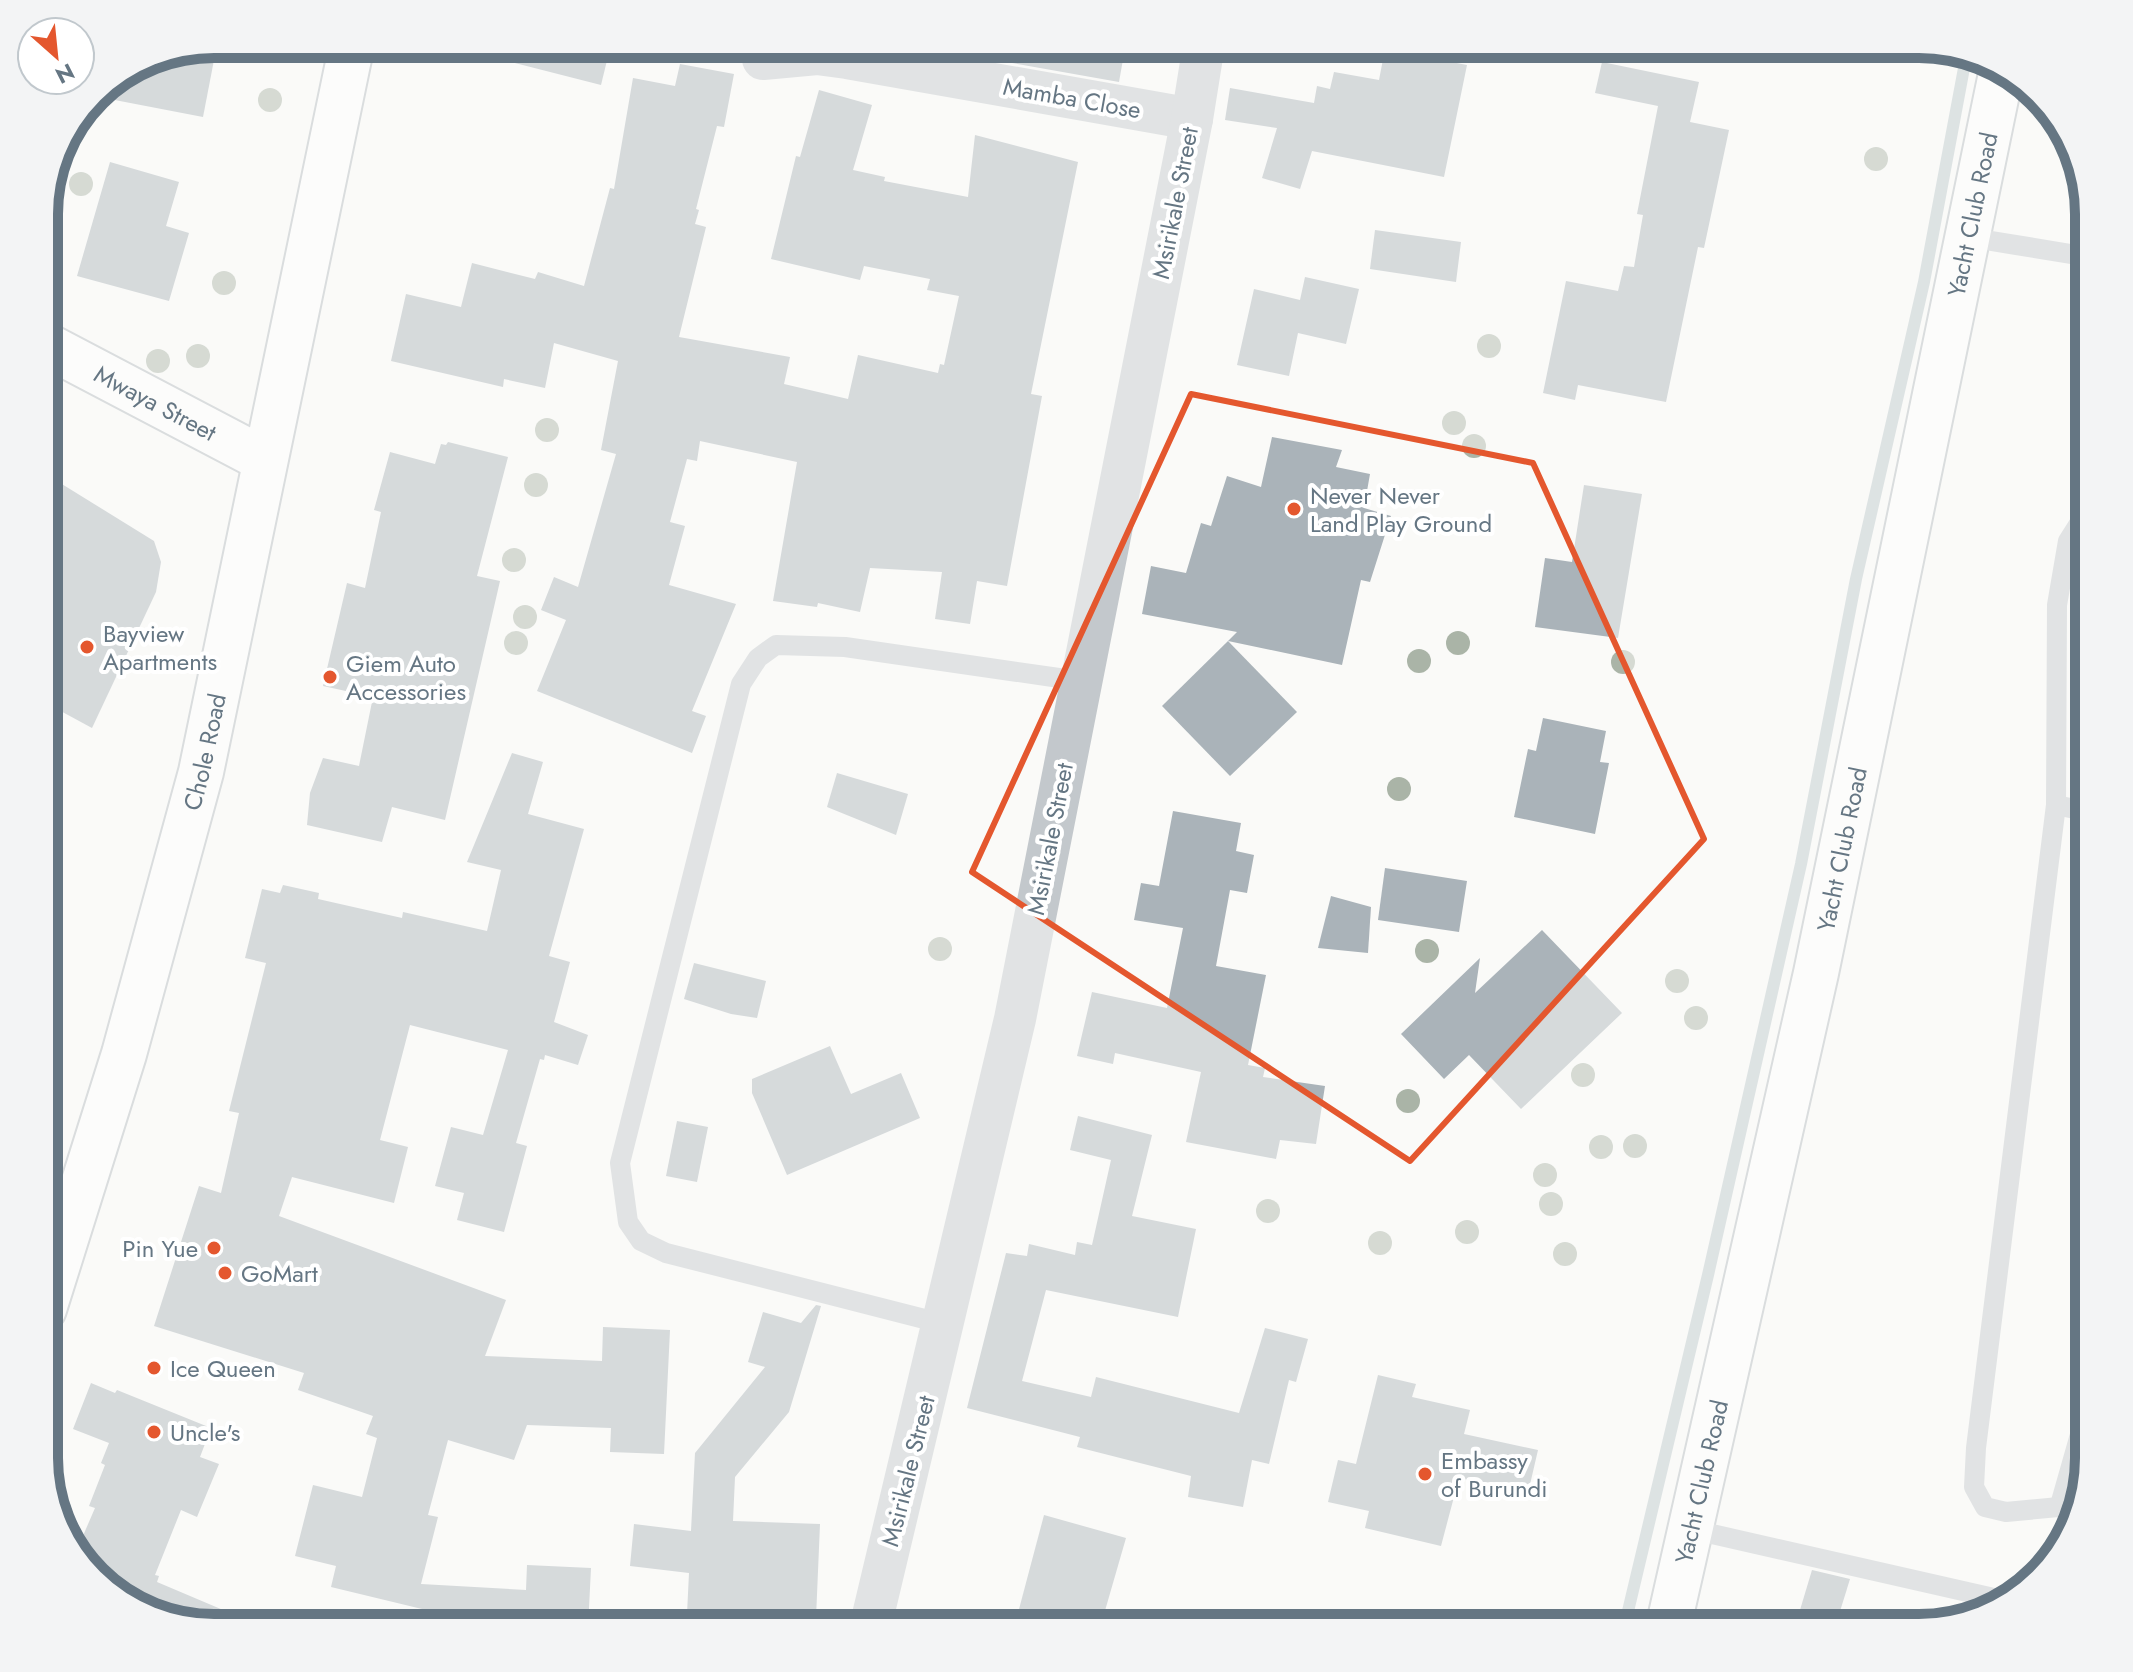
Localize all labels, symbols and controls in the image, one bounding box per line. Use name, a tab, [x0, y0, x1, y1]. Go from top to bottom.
north arrow	[16, 16, 96, 96]
text: N	[50, 56, 80, 92]
street label: Mamba Close	[1000, 69, 1144, 127]
street label: Msirikale Street	[1143, 124, 1207, 282]
street label: Yacht Club Road	[1938, 129, 2006, 300]
street label: Mwaya Street	[88, 356, 223, 449]
place label: Never Never Land Play Ground	[1310, 478, 1492, 541]
marker: Never Never Land Play Ground	[1285, 500, 1303, 518]
place label: Bayview Apartments	[103, 616, 217, 679]
marker: Bayview Apartments	[78, 638, 96, 656]
place label: Giem Auto Accessories	[346, 646, 466, 709]
marker: Giem Auto Accessories	[321, 668, 339, 686]
street label: Chole Road	[174, 690, 234, 814]
street label: Msirikale Street	[1018, 760, 1082, 918]
street label: Yacht Club Road	[1808, 764, 1875, 934]
place label: Pin Yue	[122, 1231, 198, 1266]
marker: Pin Yue	[205, 1239, 223, 1257]
place label: GoMart	[241, 1256, 318, 1291]
marker: GoMart	[216, 1264, 234, 1282]
place label: Ice Queen	[170, 1351, 276, 1386]
marker: Ice Queen	[145, 1359, 163, 1377]
street label: Msirikale Street	[872, 1392, 944, 1550]
street label: Yacht Club Road	[1666, 1396, 1737, 1567]
place label: Uncle's	[170, 1415, 240, 1450]
marker: Uncle's	[145, 1423, 163, 1441]
place label: Embassy of Burundi	[1441, 1443, 1548, 1506]
marker: Embassy of Burundi	[1416, 1465, 1434, 1483]

